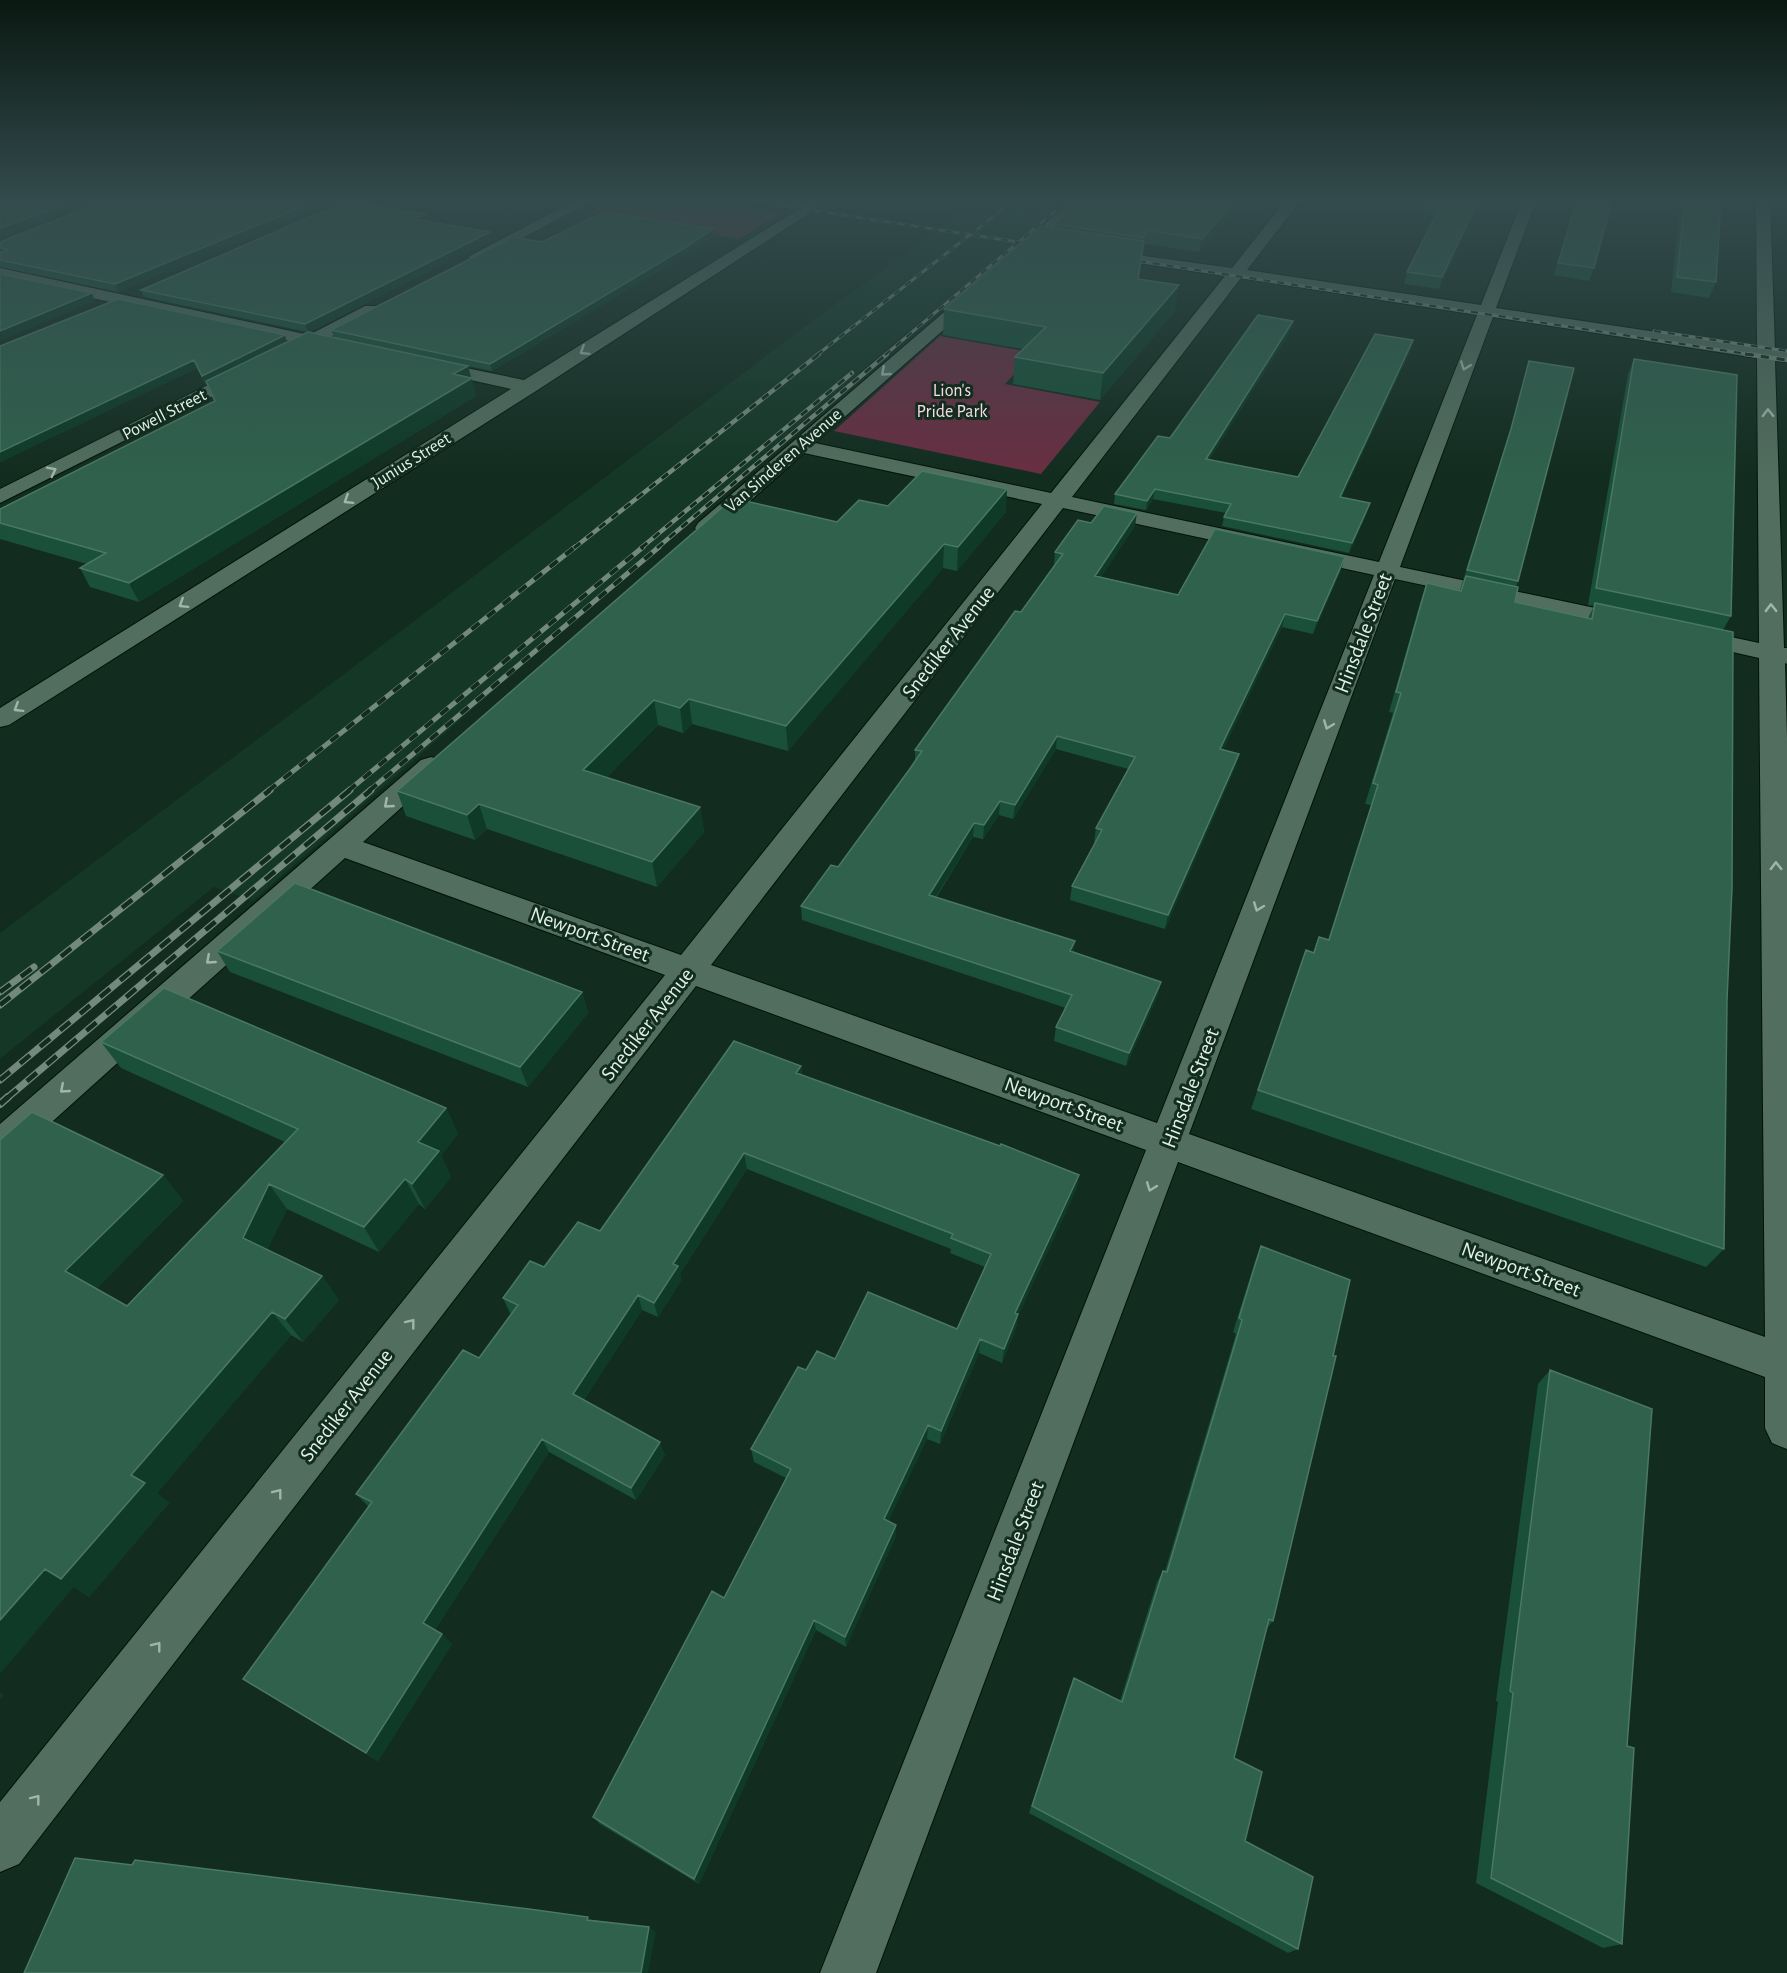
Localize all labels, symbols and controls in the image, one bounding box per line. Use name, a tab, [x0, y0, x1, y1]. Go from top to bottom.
one-way arrow	[580, 344, 591, 355]
one-way arrow	[1460, 360, 1472, 371]
one-way arrow	[881, 365, 892, 376]
park label: Lion's Pride Park	[917, 382, 988, 421]
street label: Powell Street	[120, 386, 210, 444]
street label: Van Sinderen Avenue	[722, 405, 845, 516]
one-way arrow	[1762, 408, 1774, 417]
street label: Junius Street	[369, 429, 454, 492]
one-way arrow	[46, 466, 57, 478]
one-way arrow	[344, 492, 354, 504]
street label: Hinsdale Street	[1331, 570, 1396, 696]
street label: Snediker Avenue	[898, 582, 999, 703]
one-way arrow	[179, 596, 189, 608]
one-way arrow	[1765, 603, 1777, 612]
one-way arrow	[14, 700, 24, 712]
one-way arrow	[1323, 719, 1335, 730]
one-way arrow	[384, 797, 395, 808]
one-way arrow	[1770, 861, 1782, 870]
one-way arrow	[1253, 901, 1266, 912]
street label: Newport Street	[528, 903, 652, 966]
one-way arrow	[206, 953, 217, 964]
street label: Snediker Avenue	[597, 964, 698, 1085]
street label: Hinsdale Street	[1158, 1025, 1223, 1151]
street label: Newport Street	[1002, 1073, 1126, 1136]
one-way arrow	[60, 1082, 71, 1093]
one-way arrow	[1146, 1181, 1159, 1192]
street label: Newport Street	[1459, 1238, 1583, 1301]
one-way arrow	[404, 1319, 415, 1330]
street label: Snediker Avenue	[296, 1345, 397, 1466]
street label: Hinsdale Street	[983, 1478, 1048, 1604]
one-way arrow	[270, 1489, 281, 1500]
one-way arrow	[149, 1642, 160, 1653]
one-way arrow	[29, 1795, 40, 1806]

